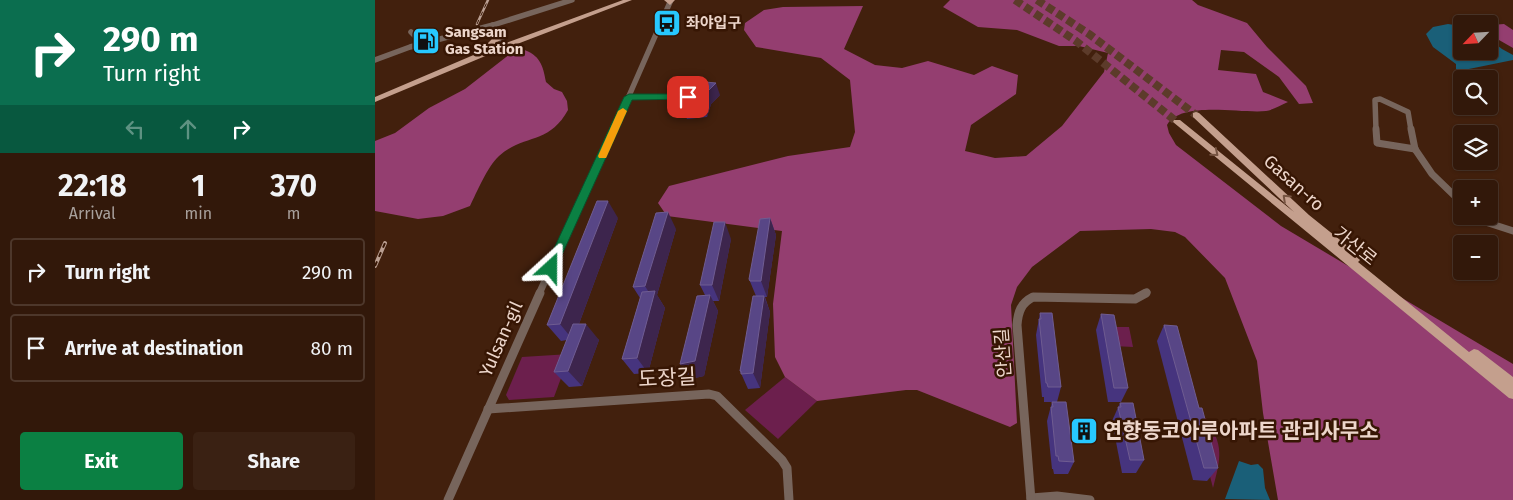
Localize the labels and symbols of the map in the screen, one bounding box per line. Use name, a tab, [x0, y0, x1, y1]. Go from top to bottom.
bus stop icon: 좌야입구	[652, 8, 682, 38]
place label: 좌야입구	[686, 14, 741, 32]
north arrow	[1453, 15, 1497, 60]
place label: Sangsam Gas Station	[445, 23, 523, 58]
fuel station icon: Sangsam Gas Station	[411, 26, 441, 56]
pin	[667, 76, 709, 118]
one-way arrow	[1209, 147, 1218, 156]
street label: Gasan-ro	[1259, 150, 1329, 216]
one-way arrow	[1282, 195, 1291, 204]
street label: 가산로	[1329, 222, 1381, 270]
position arrow	[524, 241, 576, 293]
street label: Yulsan-gil	[475, 298, 527, 380]
street label: 안산길	[990, 327, 1016, 379]
street label: 도장길	[637, 364, 697, 392]
building icon: 연향동코아루아파트 관리사무소	[1069, 416, 1099, 446]
place label: 연향동코아루아파트 관리사무소	[1103, 418, 1378, 444]

